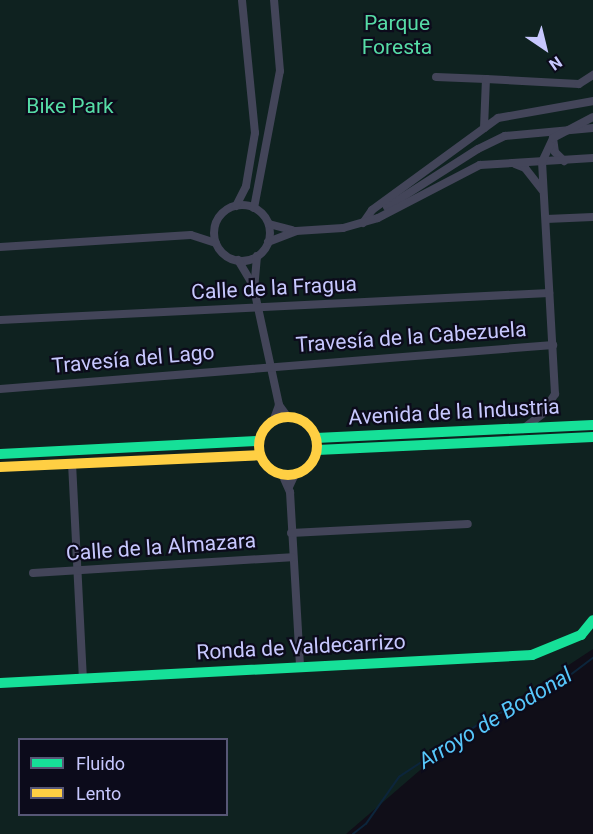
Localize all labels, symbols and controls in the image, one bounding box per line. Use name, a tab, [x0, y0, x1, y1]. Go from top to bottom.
park label: Parque Foresta	[362, 10, 432, 60]
north arrow	[515, 18, 575, 78]
text: N	[546, 52, 566, 74]
park label: Bike Park	[26, 93, 114, 119]
street label: Calle de la Fragua	[191, 271, 357, 305]
street label: Travesía de la Cabezuela	[295, 316, 527, 358]
street label: Travesía del Lago	[51, 339, 215, 379]
street label: Avenida de la Industria	[348, 394, 560, 430]
street label: Calle de la Almazara	[65, 528, 257, 566]
street label: Ronda de Valdecarrizo	[196, 629, 406, 665]
water label: Arroyo de Bodonal	[413, 662, 577, 774]
legend	[18, 738, 228, 816]
text: Fluido	[76, 753, 125, 774]
text: Lento	[76, 783, 121, 804]

